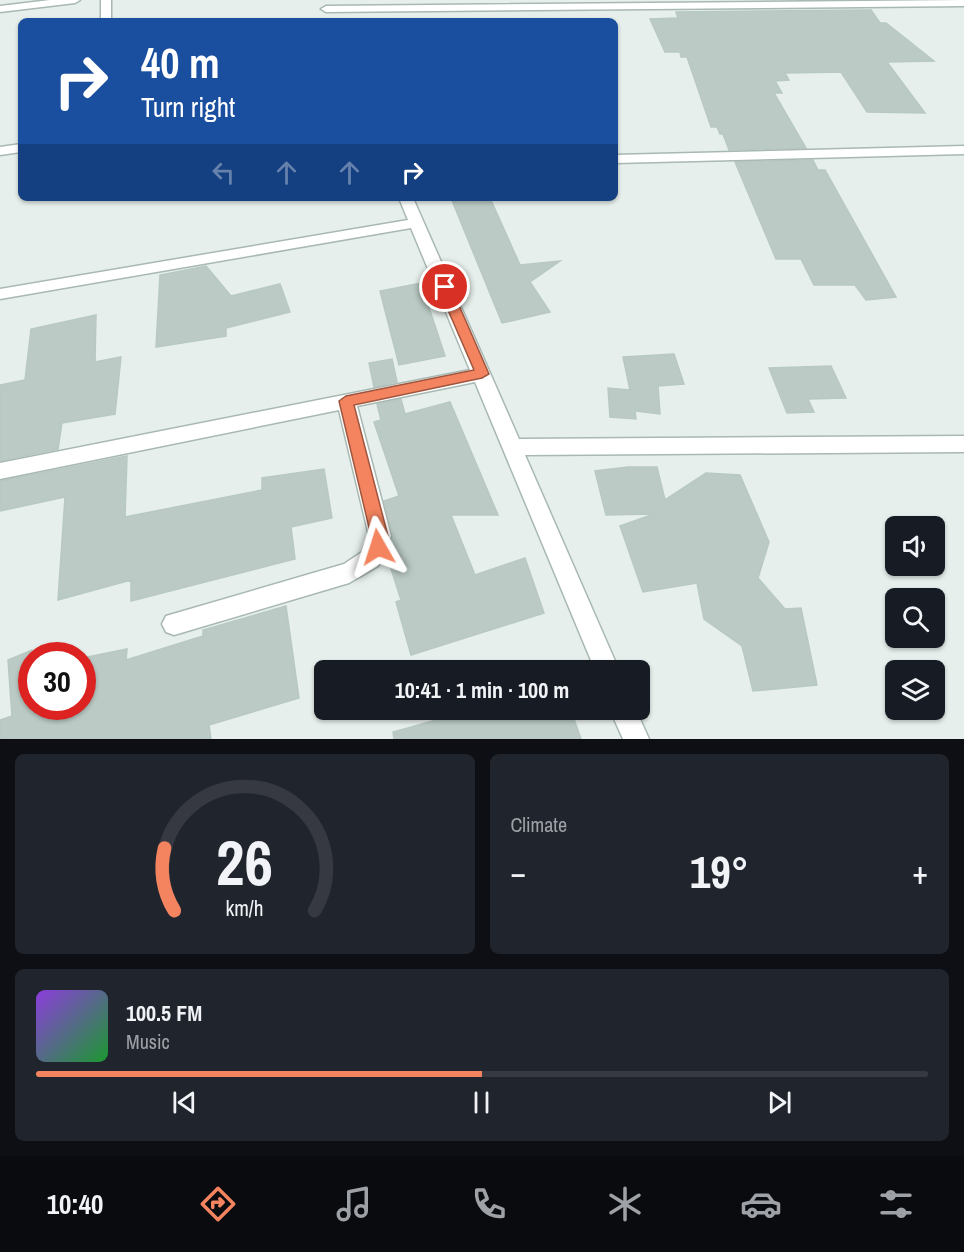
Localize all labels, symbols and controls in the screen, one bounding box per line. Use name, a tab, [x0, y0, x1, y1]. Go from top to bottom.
text: 40 m	[141, 35, 220, 91]
icon: right	[42, 42, 120, 120]
text: Turn right	[141, 89, 235, 125]
icon: left	[207, 156, 240, 189]
icon: ahead	[270, 156, 303, 189]
icon: ahead	[333, 156, 366, 189]
icon: right	[396, 156, 429, 189]
pin	[419, 261, 470, 312]
icon: arrive	[428, 270, 461, 303]
position arrow	[346, 515, 410, 579]
map controls	[885, 516, 945, 720]
button: sound	[885, 516, 945, 576]
button: search	[885, 588, 945, 648]
speed limit sign: 30	[18, 642, 96, 720]
button: layers	[885, 660, 945, 720]
text: 10:41 · 1 min · 100 m	[395, 675, 569, 705]
text: Climate	[511, 811, 567, 838]
text: 26	[216, 820, 273, 904]
text: 19°	[690, 841, 749, 902]
text: −	[511, 850, 526, 894]
text: +	[912, 850, 928, 894]
text: km/h	[226, 894, 264, 923]
text: 100.5 FM	[126, 998, 202, 1028]
text: Music	[126, 1028, 170, 1055]
icon: previous	[168, 1086, 201, 1119]
icon: pause	[465, 1086, 498, 1119]
icon: next	[763, 1086, 796, 1119]
icon: directions	[197, 1183, 239, 1225]
icon: music	[333, 1183, 375, 1225]
icon: phone	[468, 1183, 510, 1225]
icon: climate	[604, 1183, 646, 1225]
icon: car	[740, 1183, 782, 1225]
icon: filters	[875, 1183, 917, 1225]
text: 10:40	[47, 1186, 103, 1222]

